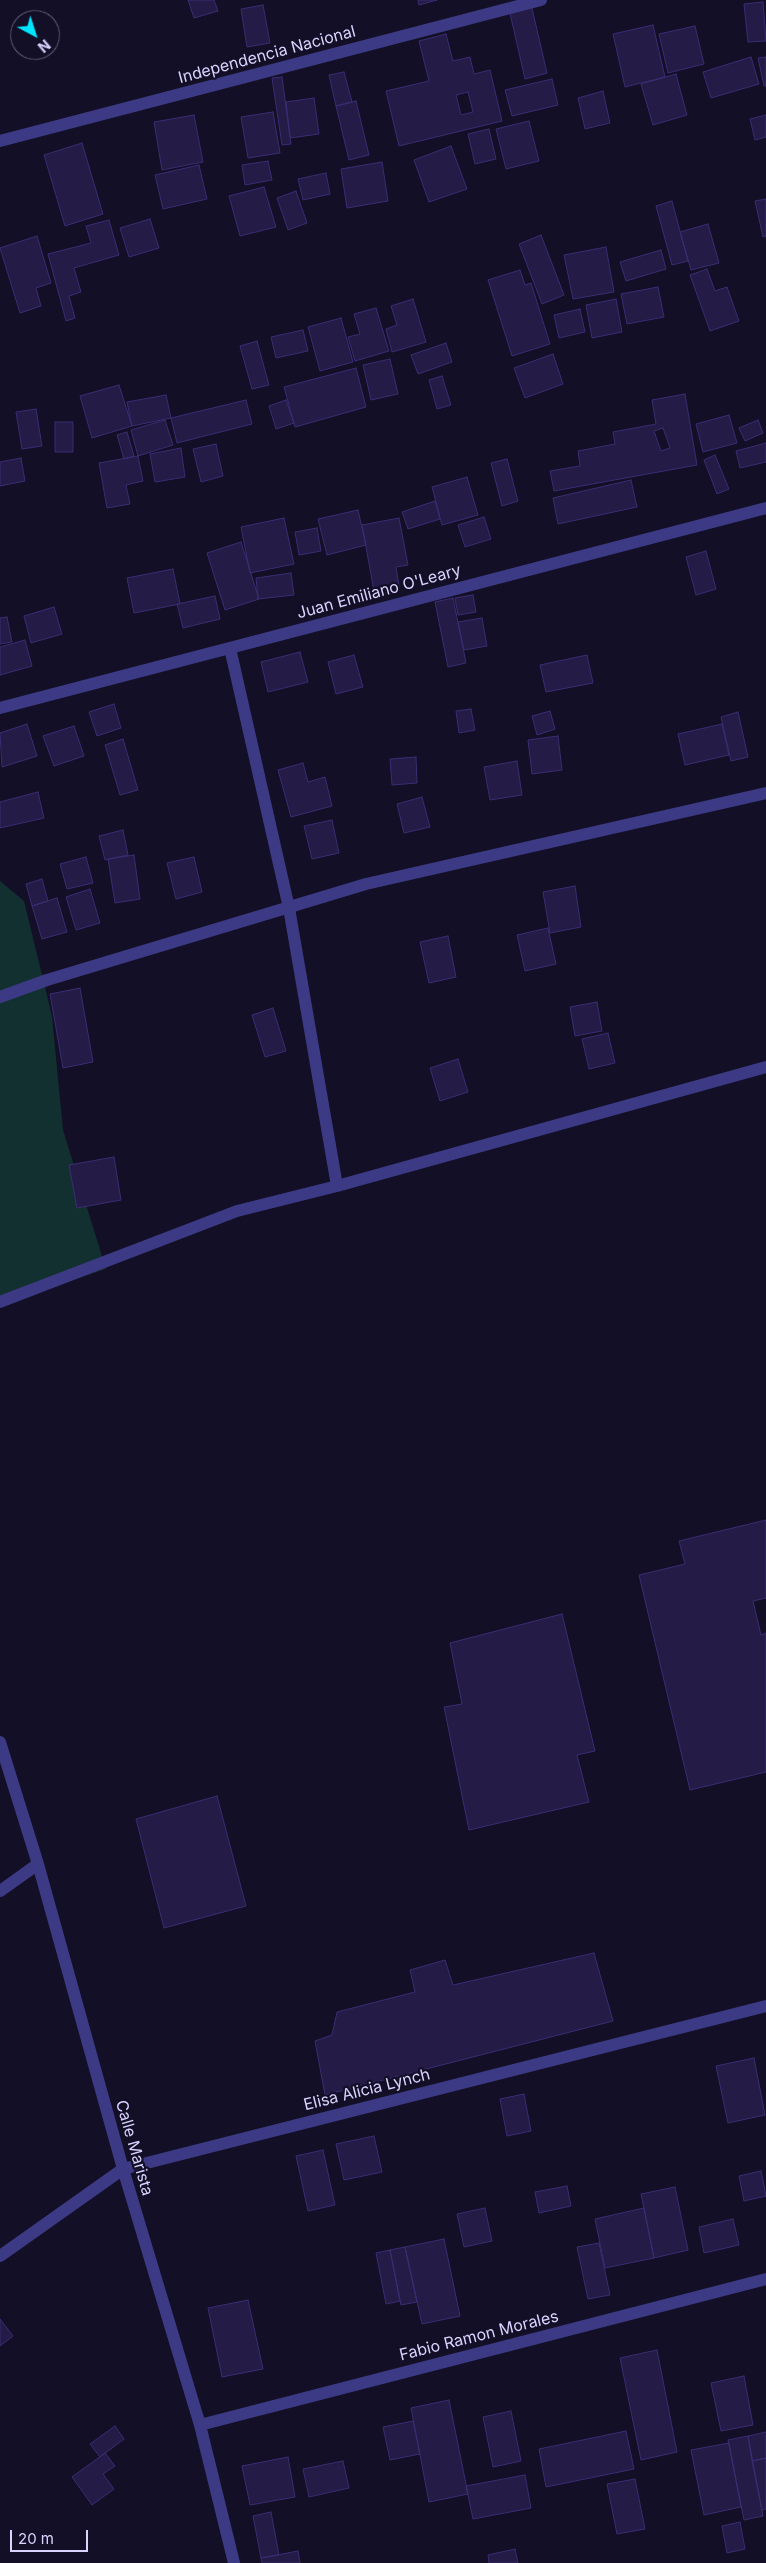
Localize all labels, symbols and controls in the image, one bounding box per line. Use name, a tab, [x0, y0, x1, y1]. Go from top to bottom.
north arrow	[10, 10, 60, 60]
street label: Independencia Nacional	[176, 22, 358, 88]
text: N	[35, 36, 54, 56]
street label: Juan Emiliano O'Leary	[295, 561, 463, 623]
street label: Elisa Alicia Lynch	[302, 2065, 432, 2115]
street label: Calle Marista	[111, 2098, 157, 2198]
street label: Fabio Ramon Morales	[397, 2307, 561, 2365]
scale bar	[12, 2520, 90, 2552]
text: 20 m	[18, 2529, 54, 2548]

